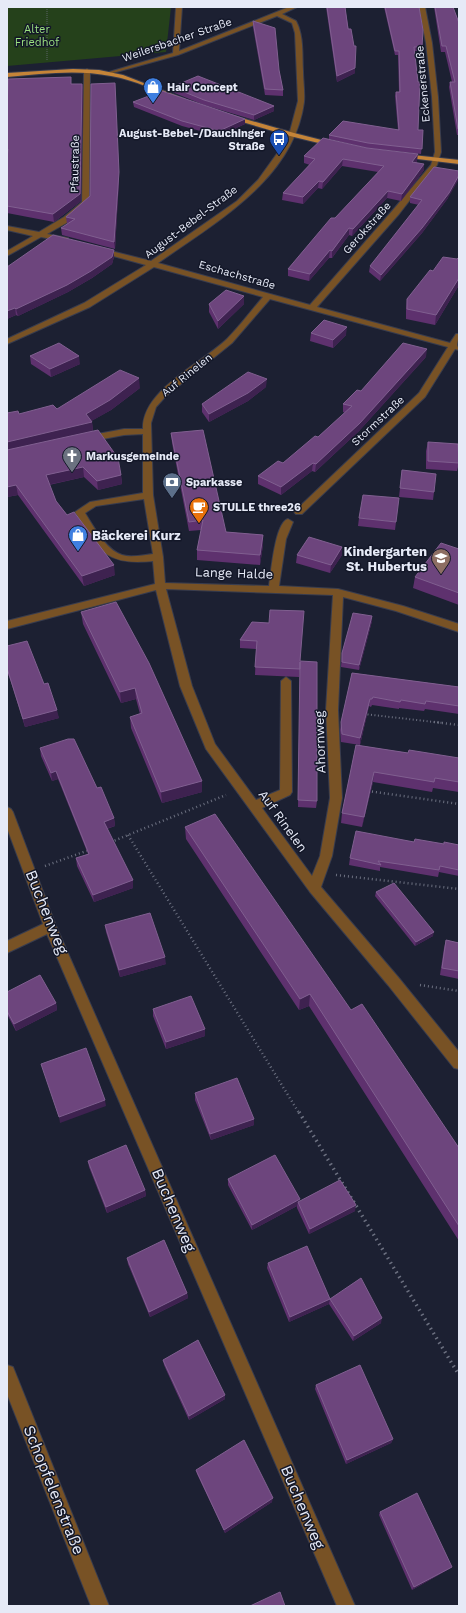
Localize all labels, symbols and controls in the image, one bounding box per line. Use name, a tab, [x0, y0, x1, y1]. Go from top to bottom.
street label: Weilersbacher Straße	[121, 15, 233, 65]
park label: Alter Friedhof	[15, 23, 60, 49]
street label: Eckenerstraße	[413, 45, 433, 123]
shop icon: Hair Concept	[142, 76, 164, 104]
place label: Hair Concept	[167, 81, 238, 94]
place label: August-Bebel-/Dauchinger Straße	[119, 127, 265, 153]
bus stop icon: August-Bebel-/Dauchinger Straße	[268, 128, 290, 156]
street label: Pfaustraße	[68, 135, 82, 193]
street label: August-Bebel-Straße	[142, 183, 240, 261]
street label: Gerokstraße	[340, 199, 394, 257]
street label: Eschachstraße	[197, 258, 277, 292]
street label: Auf Rinelen	[159, 351, 215, 399]
street label: Stormstraße	[349, 393, 407, 449]
church icon: Markusgemeinde	[61, 445, 83, 473]
place label: Markusgemeinde	[86, 450, 179, 463]
bank icon: Sparkasse	[161, 471, 183, 499]
place label: Sparkasse	[186, 476, 242, 489]
cafe icon: STULLE three26	[188, 496, 210, 524]
place label: STULLE three26	[213, 501, 301, 514]
shop icon: Bäckerei Kurz	[67, 524, 89, 552]
place label: Bäckerei Kurz	[92, 528, 181, 543]
place label: Kindergarten St. Hubertus	[344, 544, 427, 574]
school or university icon: Kindergarten St. Hubertus	[430, 547, 452, 575]
street label: Lange Halde	[195, 564, 273, 582]
street label: Ahornweg	[311, 710, 329, 774]
street label: Auf Rinelen	[256, 787, 310, 855]
street label: Buchenweg	[22, 867, 73, 957]
street label: Buchenweg	[148, 1165, 200, 1255]
street label: Schopfelenstraße	[19, 1423, 89, 1557]
street label: Buchenweg	[277, 1462, 329, 1552]

